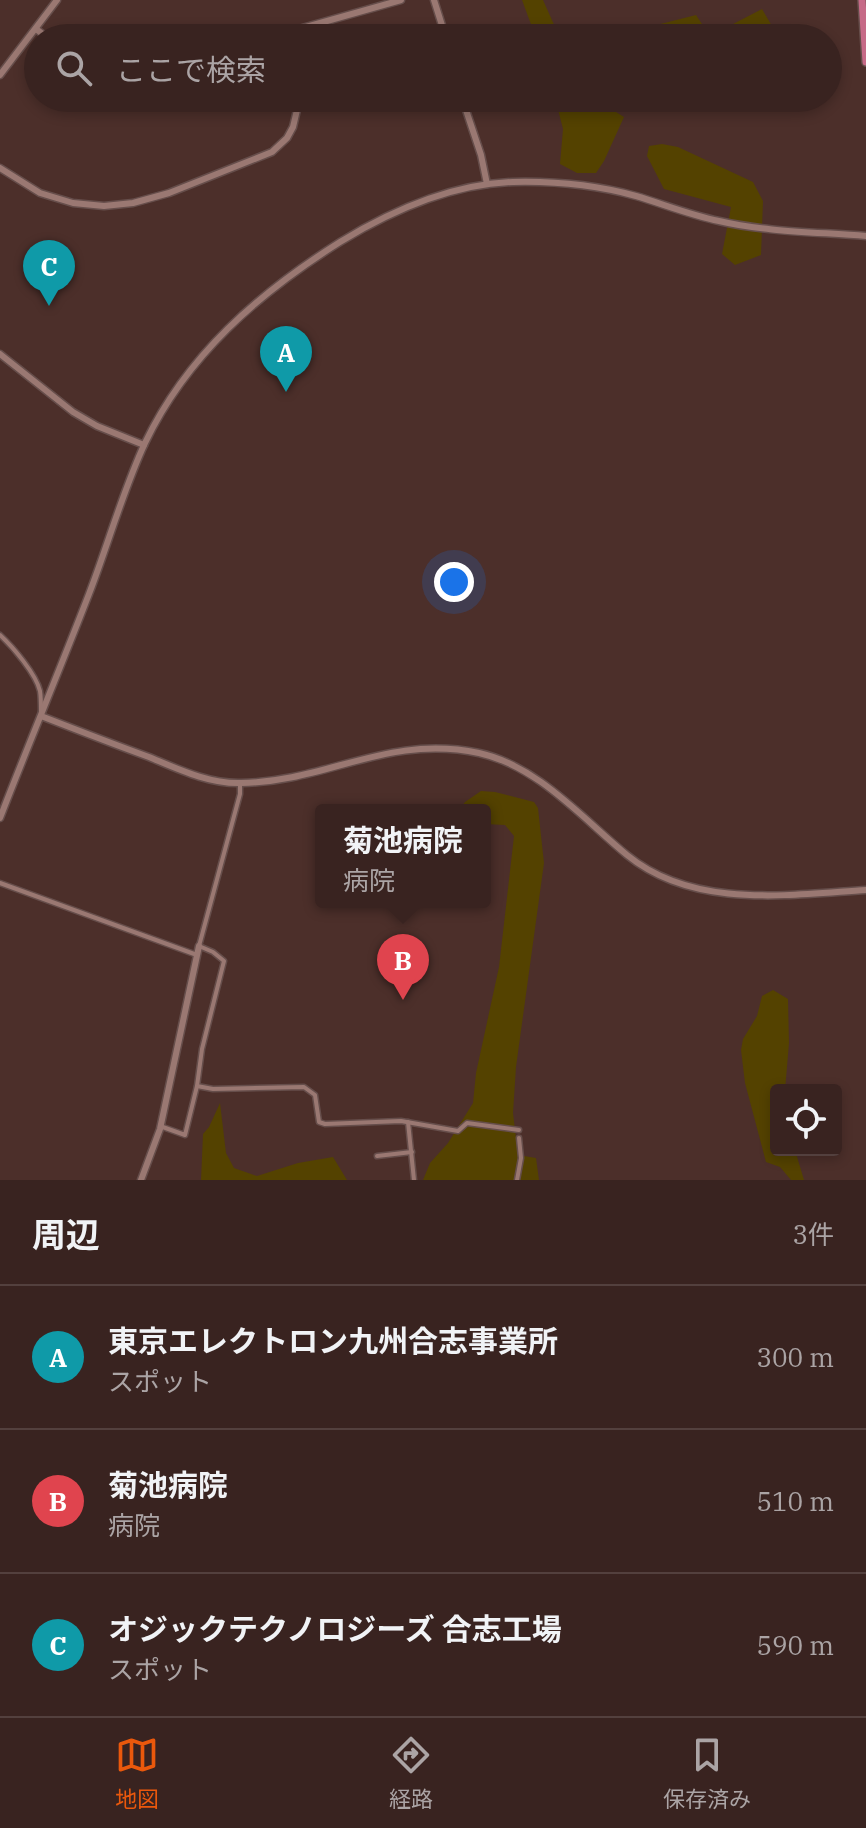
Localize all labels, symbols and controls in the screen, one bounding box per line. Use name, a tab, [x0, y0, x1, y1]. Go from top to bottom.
search box	[24, 24, 842, 112]
icon: search	[52, 46, 96, 90]
text: ここで検索	[116, 50, 266, 89]
pin: C	[23, 240, 75, 306]
pin: A	[260, 326, 312, 392]
your location	[434, 562, 474, 602]
popup	[315, 804, 491, 908]
text: 菊池病院	[343, 820, 463, 859]
text: 病院	[343, 863, 395, 897]
pin: B	[377, 934, 429, 1000]
map controls	[770, 1084, 842, 1156]
button: locate	[770, 1084, 842, 1156]
text: 周辺	[32, 1212, 100, 1256]
text: 3件	[792, 1217, 834, 1251]
text: 東京エレクトロン九州合志事業所	[108, 1321, 558, 1360]
text: A	[49, 1340, 67, 1374]
text: 300 m	[756, 1340, 834, 1374]
text: スポット	[108, 1364, 212, 1398]
text: 菊池病院	[108, 1465, 228, 1504]
text: B	[49, 1484, 67, 1518]
text: 510 m	[756, 1484, 834, 1518]
text: 病院	[108, 1508, 160, 1542]
text: オジックテクノロジーズ 合志工場	[108, 1609, 562, 1648]
text: C	[49, 1628, 67, 1662]
text: 590 m	[756, 1628, 834, 1662]
text: スポット	[108, 1652, 212, 1686]
tab: 地図	[115, 1733, 159, 1813]
tab: 経路	[389, 1733, 433, 1813]
tab: 保存済み	[663, 1733, 751, 1813]

